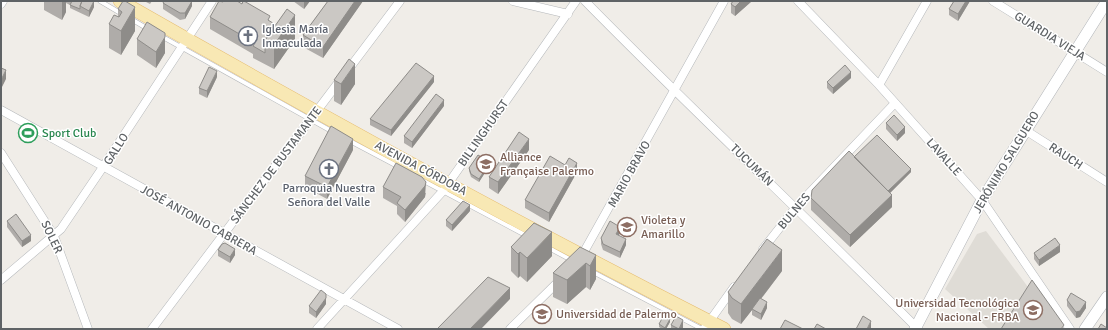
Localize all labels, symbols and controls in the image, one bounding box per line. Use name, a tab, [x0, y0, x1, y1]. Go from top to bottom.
street label: GUARDIA VIEJA	[1011, 9, 1089, 65]
place label: Iglesia María Inmaculada	[262, 22, 328, 51]
church icon: Iglesia María Inmaculada	[237, 25, 259, 47]
street label: BILLINGHURST	[455, 97, 512, 170]
street label: SÁNCHEZ DE BUSTAMANTE	[227, 104, 326, 227]
street label: JERÓNIMO SALGUERO	[970, 108, 1043, 216]
sports icon: Sport Club	[17, 122, 39, 144]
place label: Sport Club	[42, 126, 96, 141]
street label: GALLO	[101, 130, 132, 168]
street label: LAVALLE	[923, 135, 965, 179]
street label: AVENIDA CÓRDOBA	[372, 138, 470, 199]
street label: MARIO BRAVO	[605, 138, 654, 210]
street label: RAUCH	[1046, 140, 1086, 173]
street label: TUCUMÁN	[727, 141, 776, 190]
place label: Alliance Française Palermo	[500, 150, 594, 179]
school or university icon: Alliance Française Palermo	[475, 153, 497, 175]
church icon: Parroquia Nuestra Señora del Valle	[318, 158, 340, 180]
place label: Parroquia Nuestra Señora del Valle	[283, 181, 375, 210]
street label: JOSÉ ANTONIO CABRERA	[138, 182, 260, 259]
street label: BULNES	[775, 190, 814, 233]
place label: Violeta y Amarillo	[641, 213, 686, 242]
school or university icon: Violeta y Amarillo	[616, 216, 638, 238]
street label: SOLER	[37, 218, 66, 256]
place label: Universidad Tecnológica Nacional - FRBA	[895, 296, 1020, 325]
school or university icon: Universidad Tecnológica Nacional - FRBA	[1022, 299, 1044, 321]
school or university icon: Universidad de Palermo	[531, 303, 553, 325]
place label: Universidad de Palermo	[556, 307, 677, 322]

